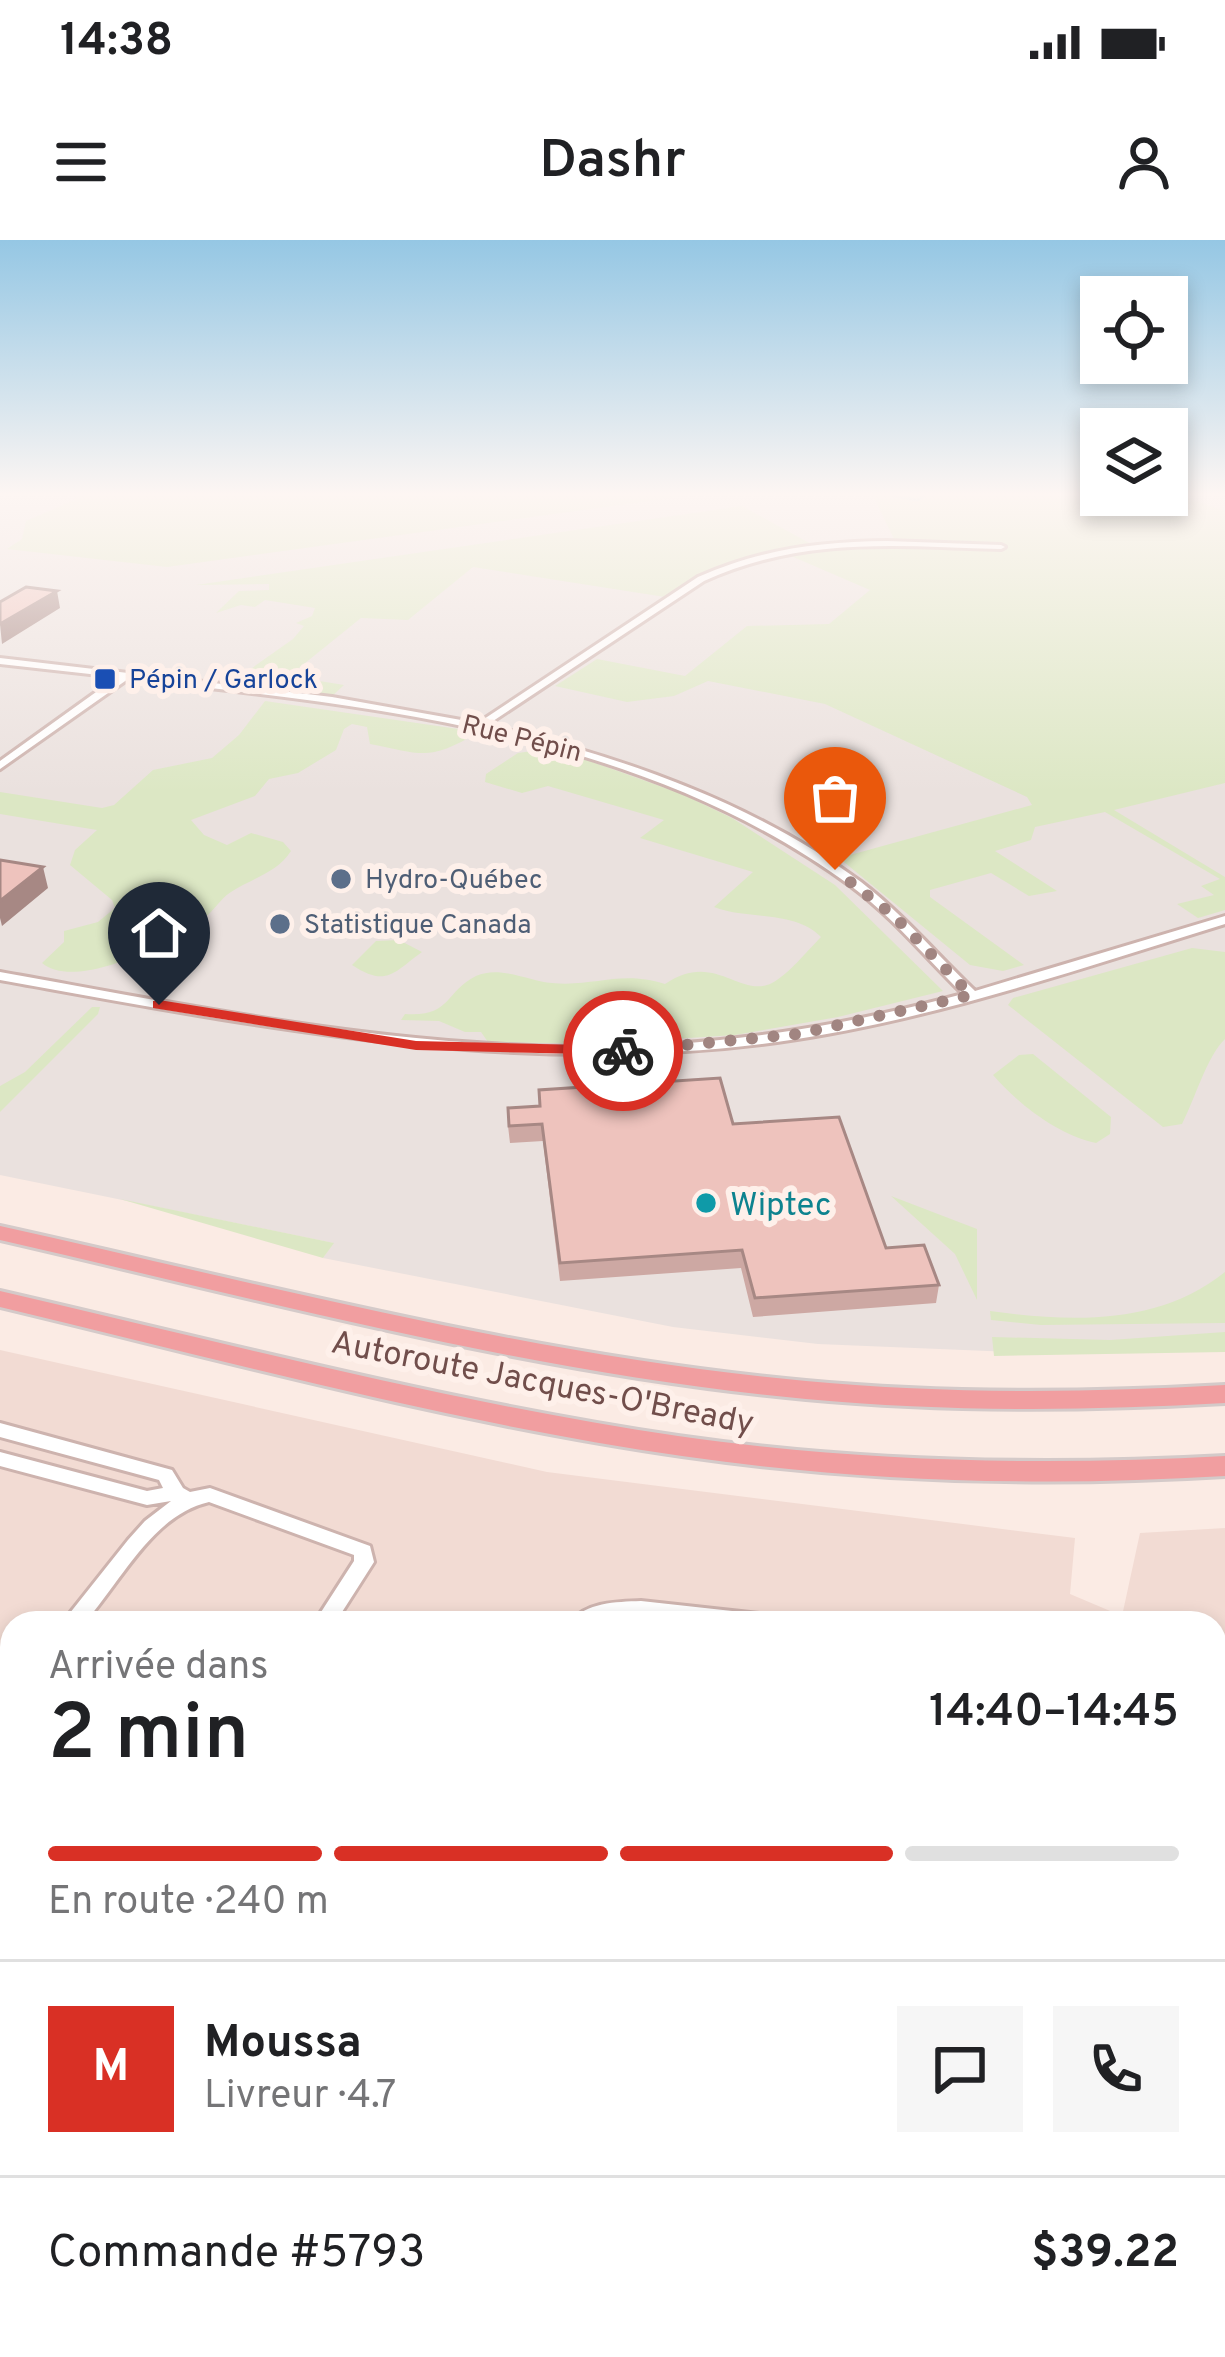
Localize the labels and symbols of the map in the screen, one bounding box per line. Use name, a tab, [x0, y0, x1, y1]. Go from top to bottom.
place label: Pépin / Garlock	[129, 664, 318, 698]
marker: Pépin / Garlock	[92, 666, 118, 692]
street label: Rue Pépin	[458, 709, 585, 771]
pin	[784, 747, 886, 870]
place label: Hydro-Québec	[365, 864, 543, 898]
marker: Hydro-Québec	[328, 866, 354, 892]
pin	[108, 882, 210, 1005]
place label: Statistique Canada	[304, 909, 532, 943]
marker: Statistique Canada	[267, 911, 293, 937]
courier	[563, 991, 683, 1111]
place label: Wiptec	[730, 1186, 831, 1228]
marker: Wiptec	[693, 1190, 719, 1216]
street label: Autoroute Jacques-O'Bready	[327, 1323, 757, 1447]

